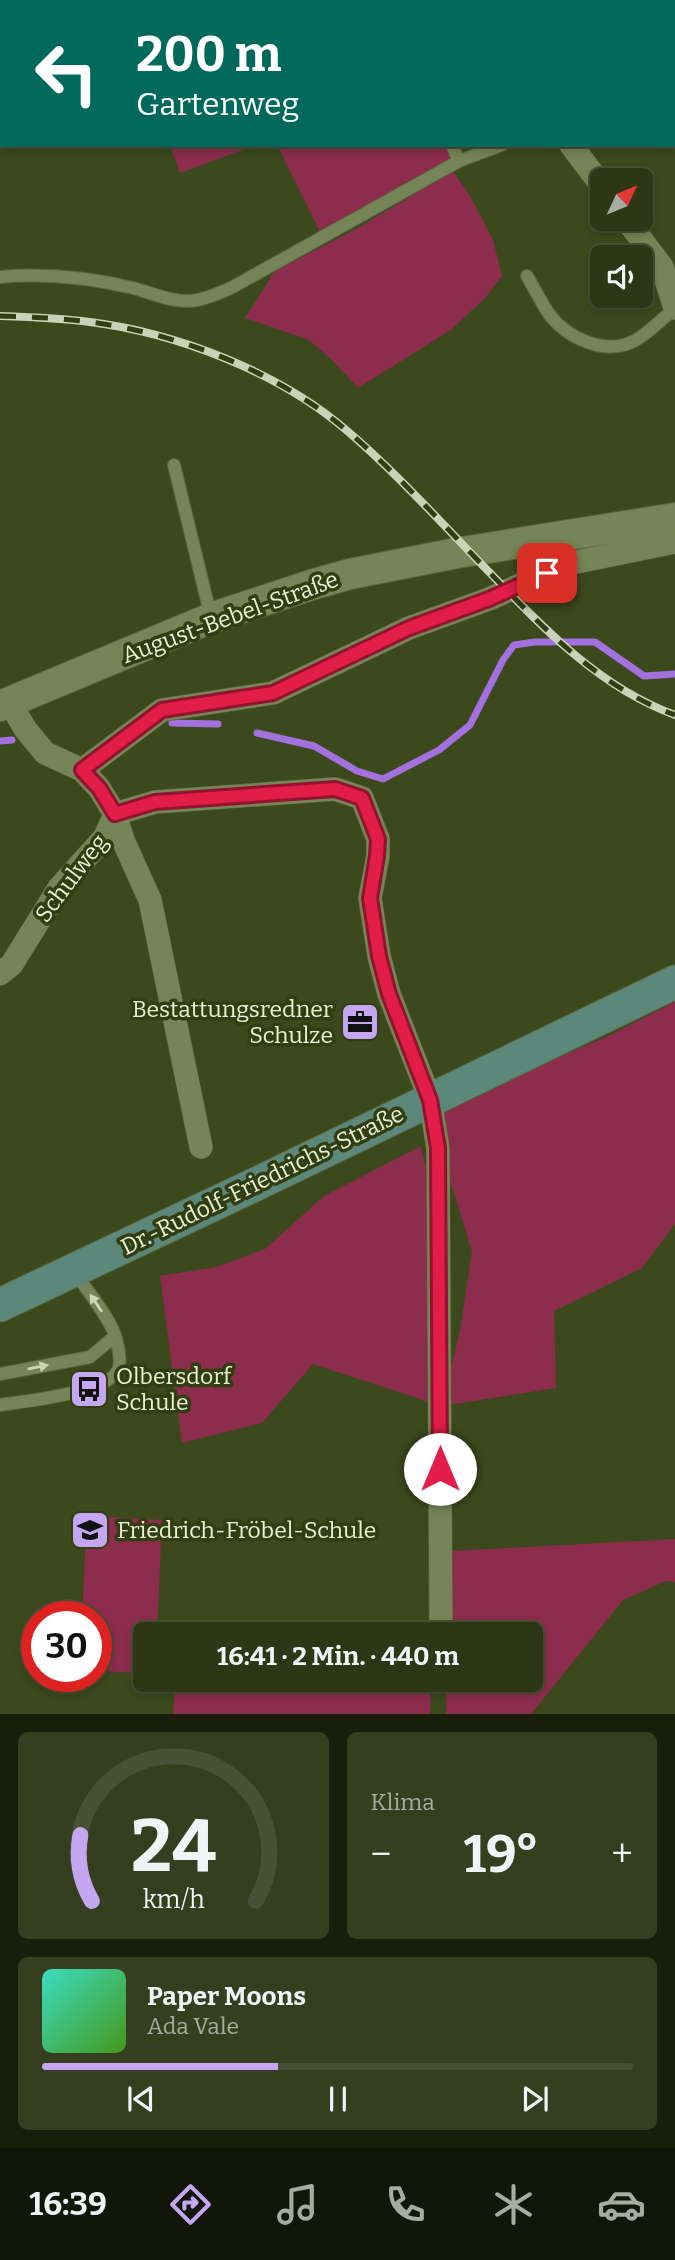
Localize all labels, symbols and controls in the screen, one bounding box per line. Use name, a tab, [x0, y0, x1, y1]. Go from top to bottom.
text: 200 m	[136, 25, 281, 84]
icon: left	[21, 28, 112, 119]
text: Gartenweg	[136, 85, 299, 123]
north arrow	[590, 168, 653, 231]
map controls	[590, 168, 653, 308]
button: sound	[590, 245, 653, 308]
pin	[517, 543, 577, 603]
icon: arrive	[528, 554, 566, 592]
street label: August-Bebel-Straße	[118, 565, 342, 669]
street label: Schulweg	[29, 828, 113, 928]
place label: Bestattungsredner Schulze	[132, 995, 333, 1049]
office icon: Bestattungsredner Schulze	[339, 1001, 381, 1043]
street label: Dr.-Rudolf-Friedrichs-Straße	[116, 1099, 408, 1261]
one-way arrow	[89, 1294, 103, 1312]
one-way arrow	[27, 1361, 49, 1372]
place label: Olbersdorf Schule	[116, 1362, 233, 1416]
bus stop icon: Olbersdorf Schule	[68, 1368, 110, 1410]
position arrow	[403, 1432, 477, 1506]
school or university icon: Friedrich-Fröbel-Schule	[69, 1509, 111, 1551]
place label: Friedrich-Fröbel-Schule	[117, 1516, 376, 1544]
speed limit sign: 30	[21, 1601, 112, 1692]
text: 16:41 · 2 Min. · 440 m	[217, 1641, 459, 1672]
text: Klima	[371, 1788, 435, 1816]
text: 24	[131, 1804, 216, 1891]
text: 19°	[464, 1823, 539, 1886]
text: −	[371, 1831, 391, 1877]
text: +	[611, 1831, 633, 1877]
text: km/h	[142, 1885, 205, 1915]
text: Paper Moons	[147, 1981, 306, 2012]
text: Ada Vale	[147, 2012, 239, 2040]
icon: previous	[122, 2080, 160, 2118]
icon: pause	[319, 2080, 357, 2118]
icon: next	[516, 2080, 554, 2118]
icon: directions	[166, 2180, 215, 2229]
icon: music	[273, 2180, 322, 2229]
icon: phone	[381, 2180, 430, 2229]
icon: climate	[489, 2180, 538, 2229]
icon: car	[597, 2180, 646, 2229]
text: 16:39	[29, 2185, 107, 2223]

